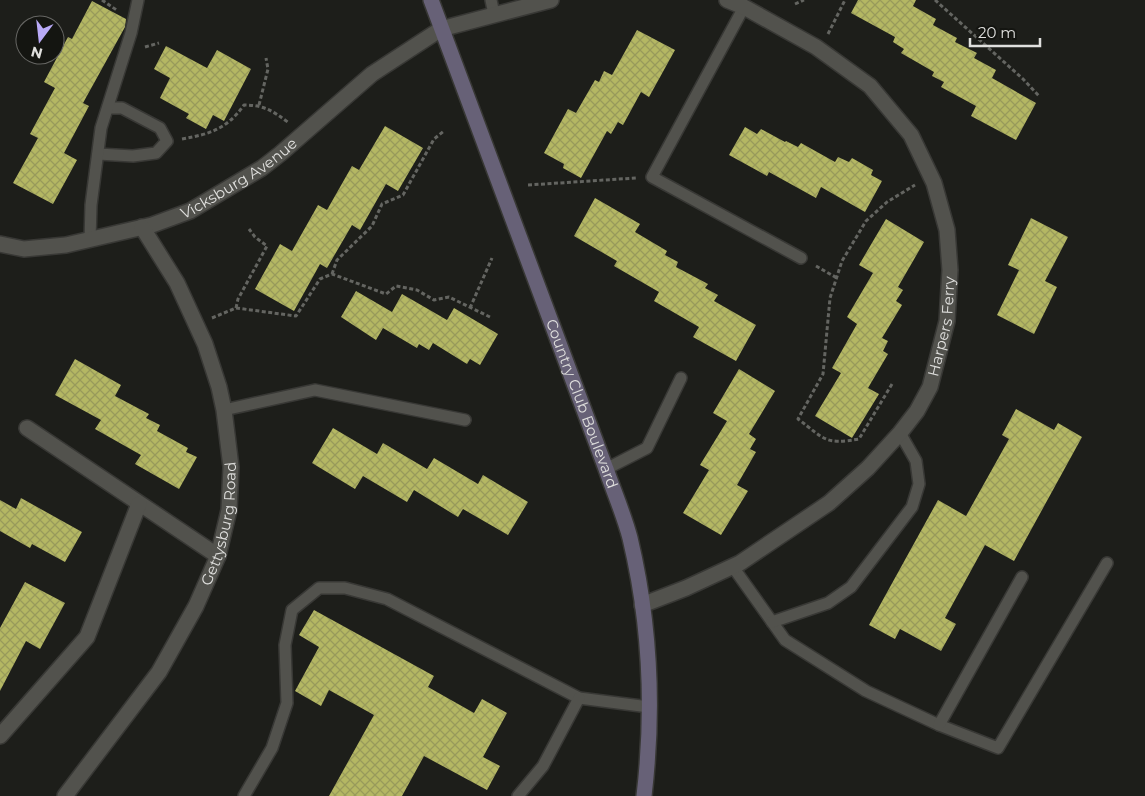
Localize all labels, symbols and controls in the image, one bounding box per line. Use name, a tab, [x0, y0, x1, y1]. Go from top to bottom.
north arrow	[15, 15, 65, 65]
scale bar	[970, 15, 1040, 47]
text: 20 m	[978, 23, 1016, 42]
text: N	[29, 42, 44, 63]
street label: Vicksburg Avenue	[178, 134, 301, 223]
street label: Harpers Ferry	[923, 275, 959, 378]
street label: Country Club Boulevard	[542, 316, 622, 491]
street label: Gettysburg Road	[196, 461, 241, 588]

